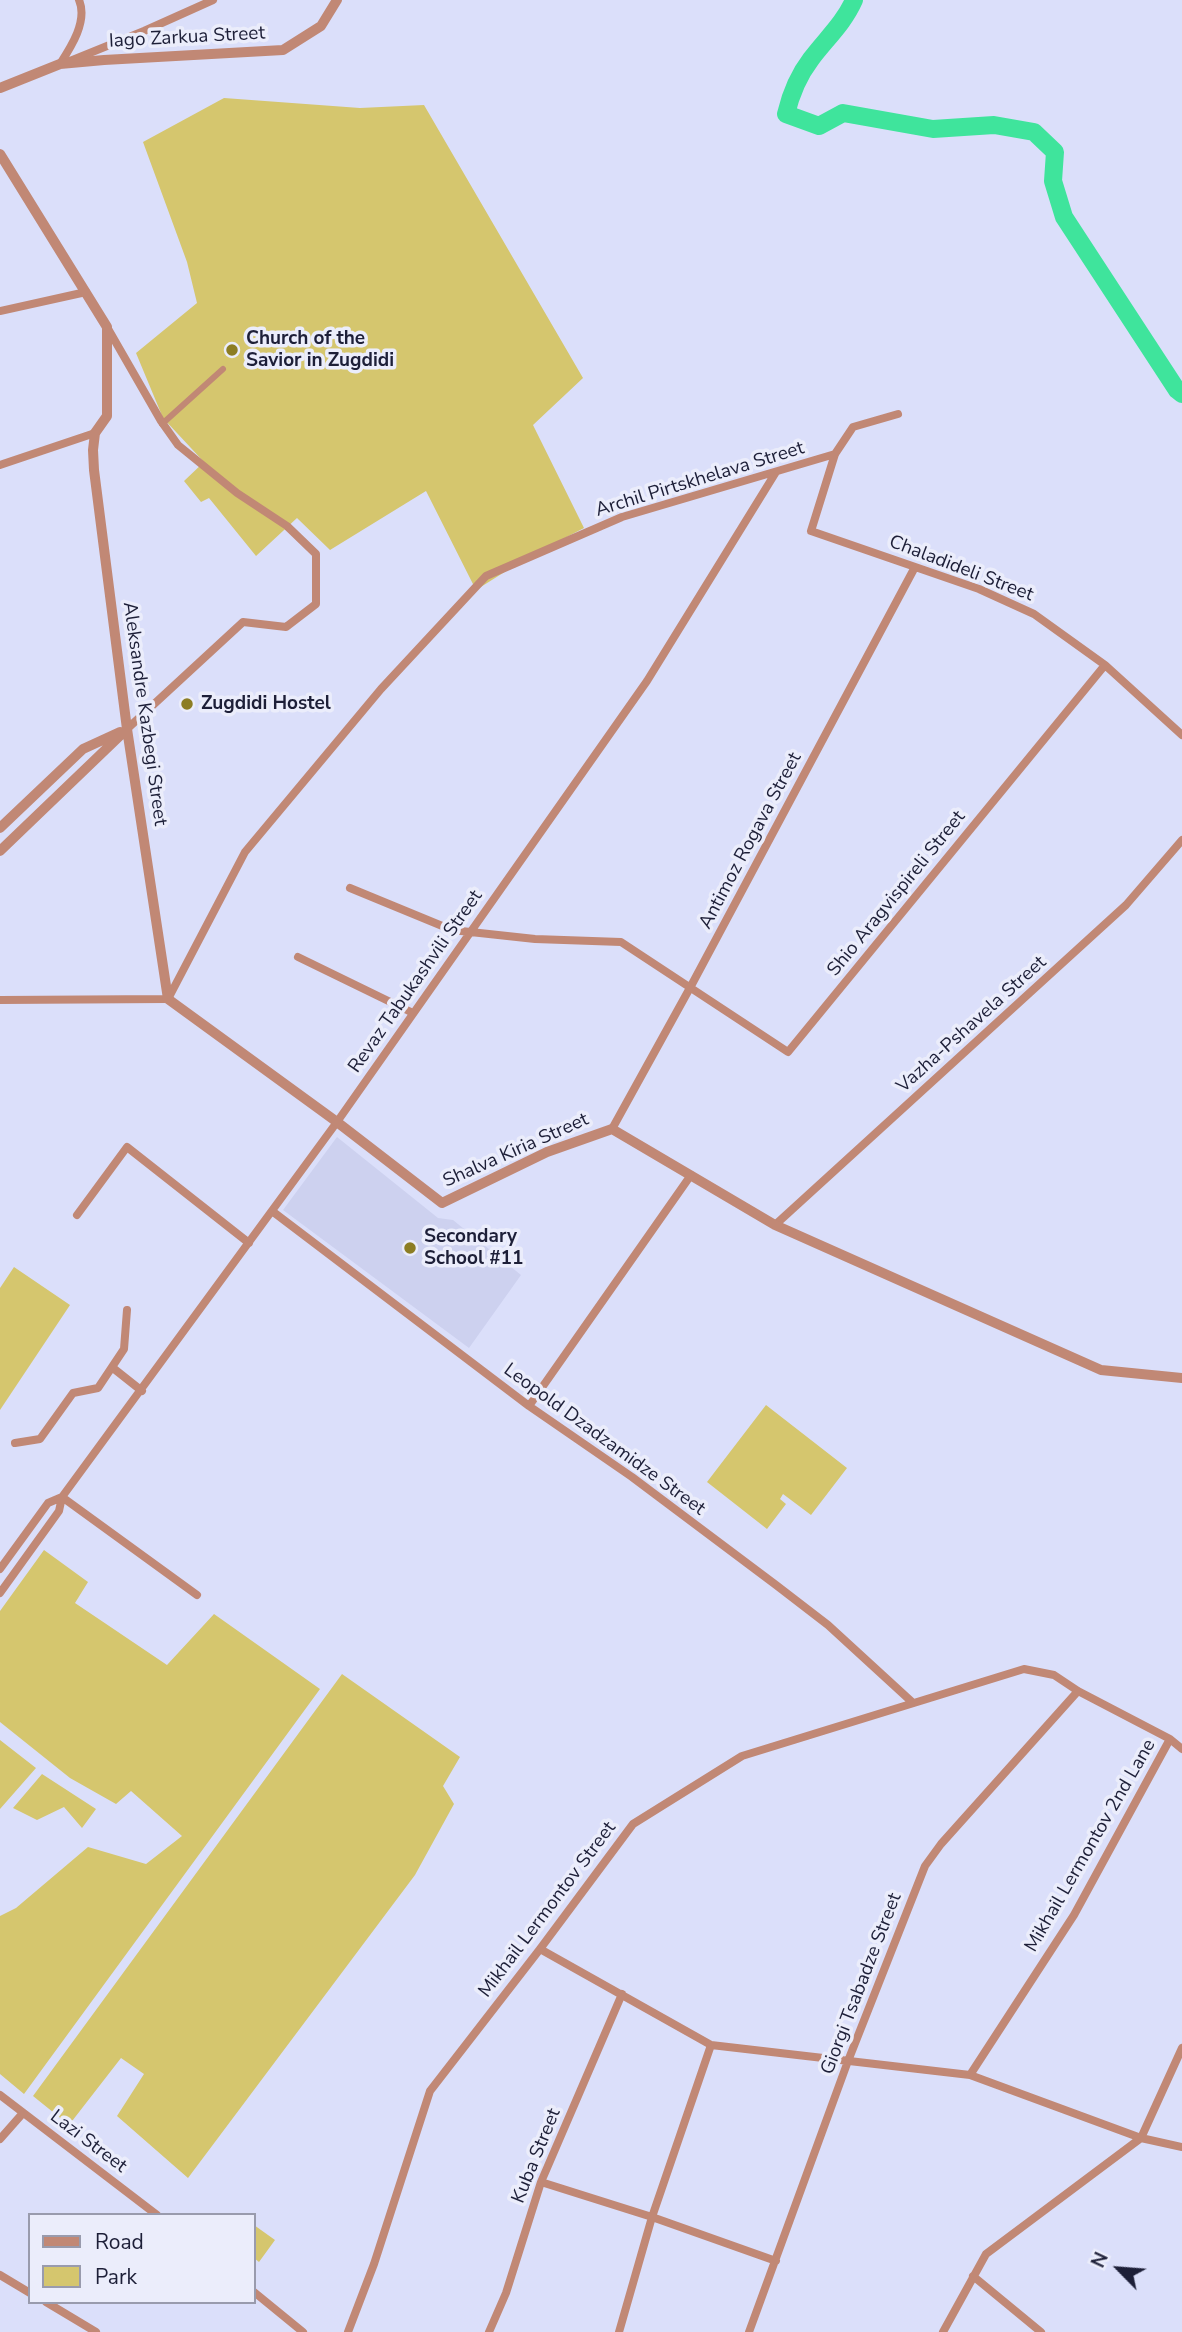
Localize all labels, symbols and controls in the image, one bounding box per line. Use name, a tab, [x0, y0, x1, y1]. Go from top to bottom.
street label: Iago Zarkua Street	[108, 23, 266, 53]
place label: Church of the Savior in Zugdidi	[246, 328, 394, 372]
marker: Church of the Savior in Zugdidi	[224, 342, 240, 358]
street label: Archil Pirtskhelava Street	[593, 437, 807, 523]
street label: Chaladideli Street	[886, 531, 1036, 607]
street label: Aleksandre Kazbegi Street	[117, 601, 171, 827]
place label: Zugdidi Hostel	[201, 693, 331, 715]
marker: Zugdidi Hostel	[179, 696, 195, 712]
street label: Antimoz Rogava Street	[695, 749, 807, 933]
street label: Shio Aragvispireli Street	[823, 807, 971, 981]
street label: Revaz Tabukashvili Street	[344, 886, 488, 1078]
street label: Vazha-Pshavela Street	[892, 952, 1052, 1098]
street label: Shalva Kiria Street	[440, 1109, 592, 1193]
place label: Secondary School #11	[424, 1226, 523, 1270]
marker: Secondary School #11	[402, 1240, 418, 1256]
street label: Leopold Dzadzamidze Street	[499, 1359, 709, 1521]
street label: Mikhail Lermontov 2nd Lane	[1021, 1736, 1161, 1956]
street label: Mikhail Lermontov Street	[474, 1818, 622, 2002]
street label: Giorgi Tsabadze Street	[817, 1890, 907, 2078]
street label: Kuba Street	[508, 2105, 566, 2207]
street label: Lazi Street	[45, 2106, 131, 2178]
legend	[28, 2213, 256, 2304]
text: Road	[95, 2228, 144, 2256]
north arrow	[1084, 2234, 1154, 2304]
text: N	[1085, 2248, 1115, 2272]
text: Park	[95, 2263, 137, 2291]

